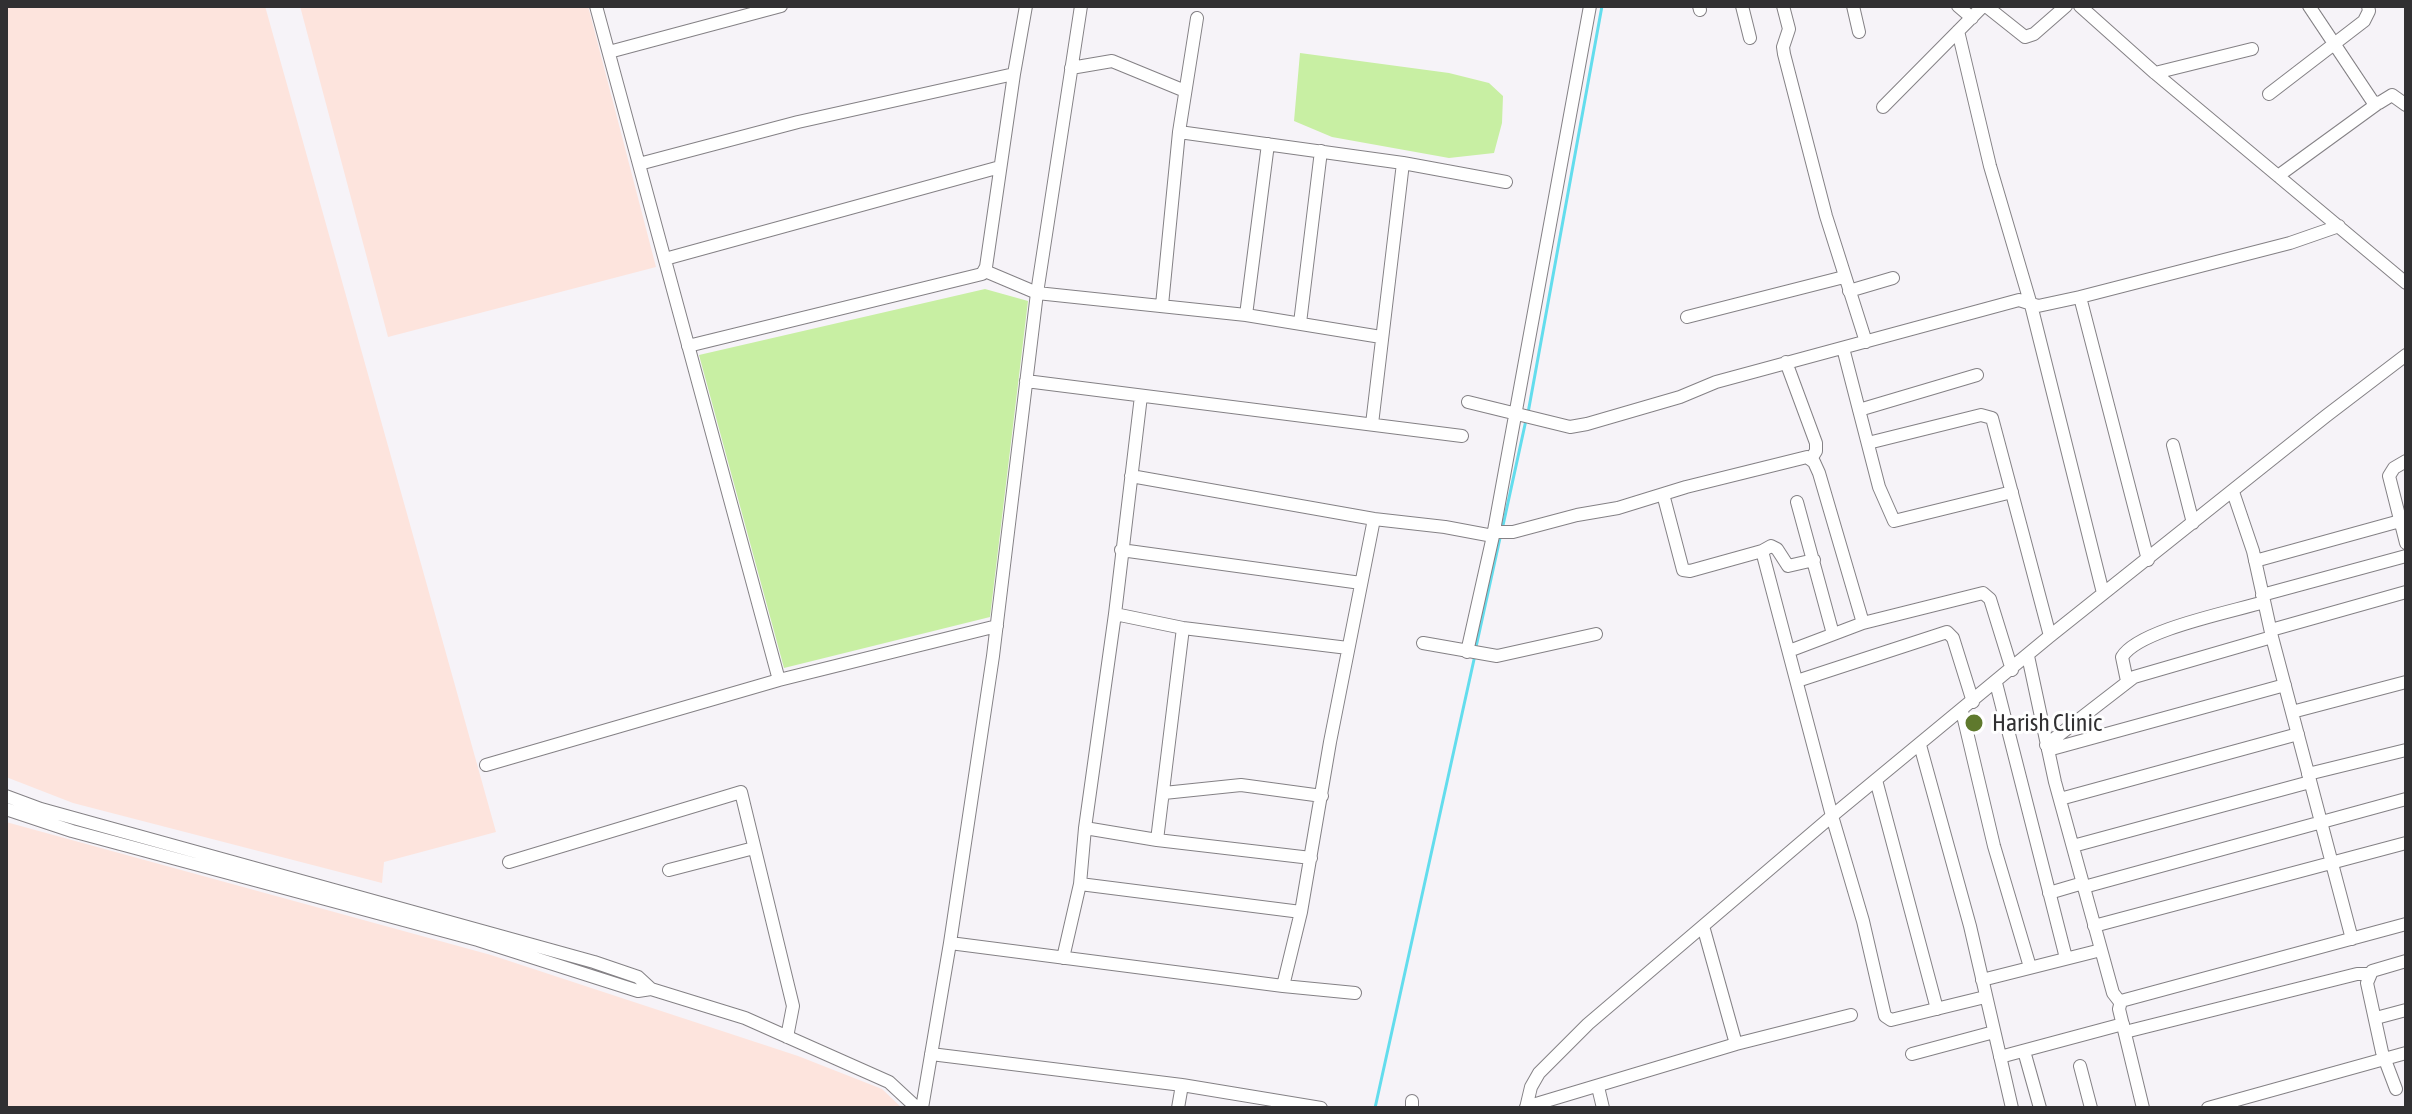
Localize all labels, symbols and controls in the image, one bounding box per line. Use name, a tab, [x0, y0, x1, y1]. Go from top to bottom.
place label: Harish Clinic	[1992, 709, 2102, 737]
marker: Harish Clinic	[1963, 712, 1985, 734]

